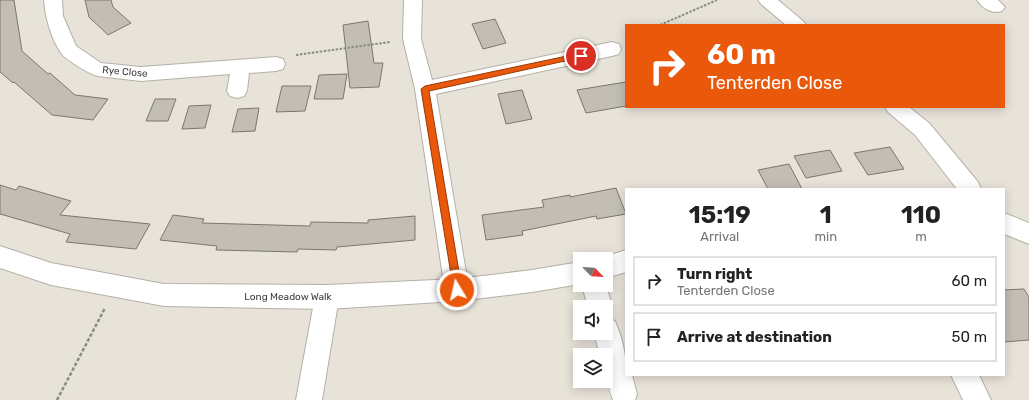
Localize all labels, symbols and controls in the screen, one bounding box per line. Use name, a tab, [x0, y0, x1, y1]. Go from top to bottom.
text: 60 m	[707, 38, 776, 71]
pin	[564, 39, 598, 73]
icon: right	[641, 40, 693, 92]
icon: arrive	[570, 45, 592, 67]
street label: Rye Close	[102, 64, 148, 80]
text: Tenterden Close	[707, 72, 842, 94]
text: 15:19	[689, 201, 751, 229]
text: 1	[820, 201, 832, 229]
text: 110	[901, 201, 941, 229]
text: Arrival	[700, 229, 739, 244]
text: min	[814, 229, 837, 244]
text: m	[915, 229, 927, 244]
north arrow	[573, 252, 613, 292]
map controls	[573, 252, 613, 388]
text: Turn right	[677, 265, 752, 283]
position arrow	[436, 269, 478, 311]
icon: right	[643, 270, 665, 292]
text: 60 m	[951, 272, 987, 290]
text: Tenterden Close	[677, 283, 775, 298]
street label: Long Meadow Walk	[244, 291, 333, 303]
button: sound	[573, 300, 613, 340]
icon: arrive	[643, 326, 665, 348]
text: Arrive at destination	[677, 328, 832, 346]
text: 50 m	[952, 328, 987, 346]
button: layers	[573, 348, 613, 388]

